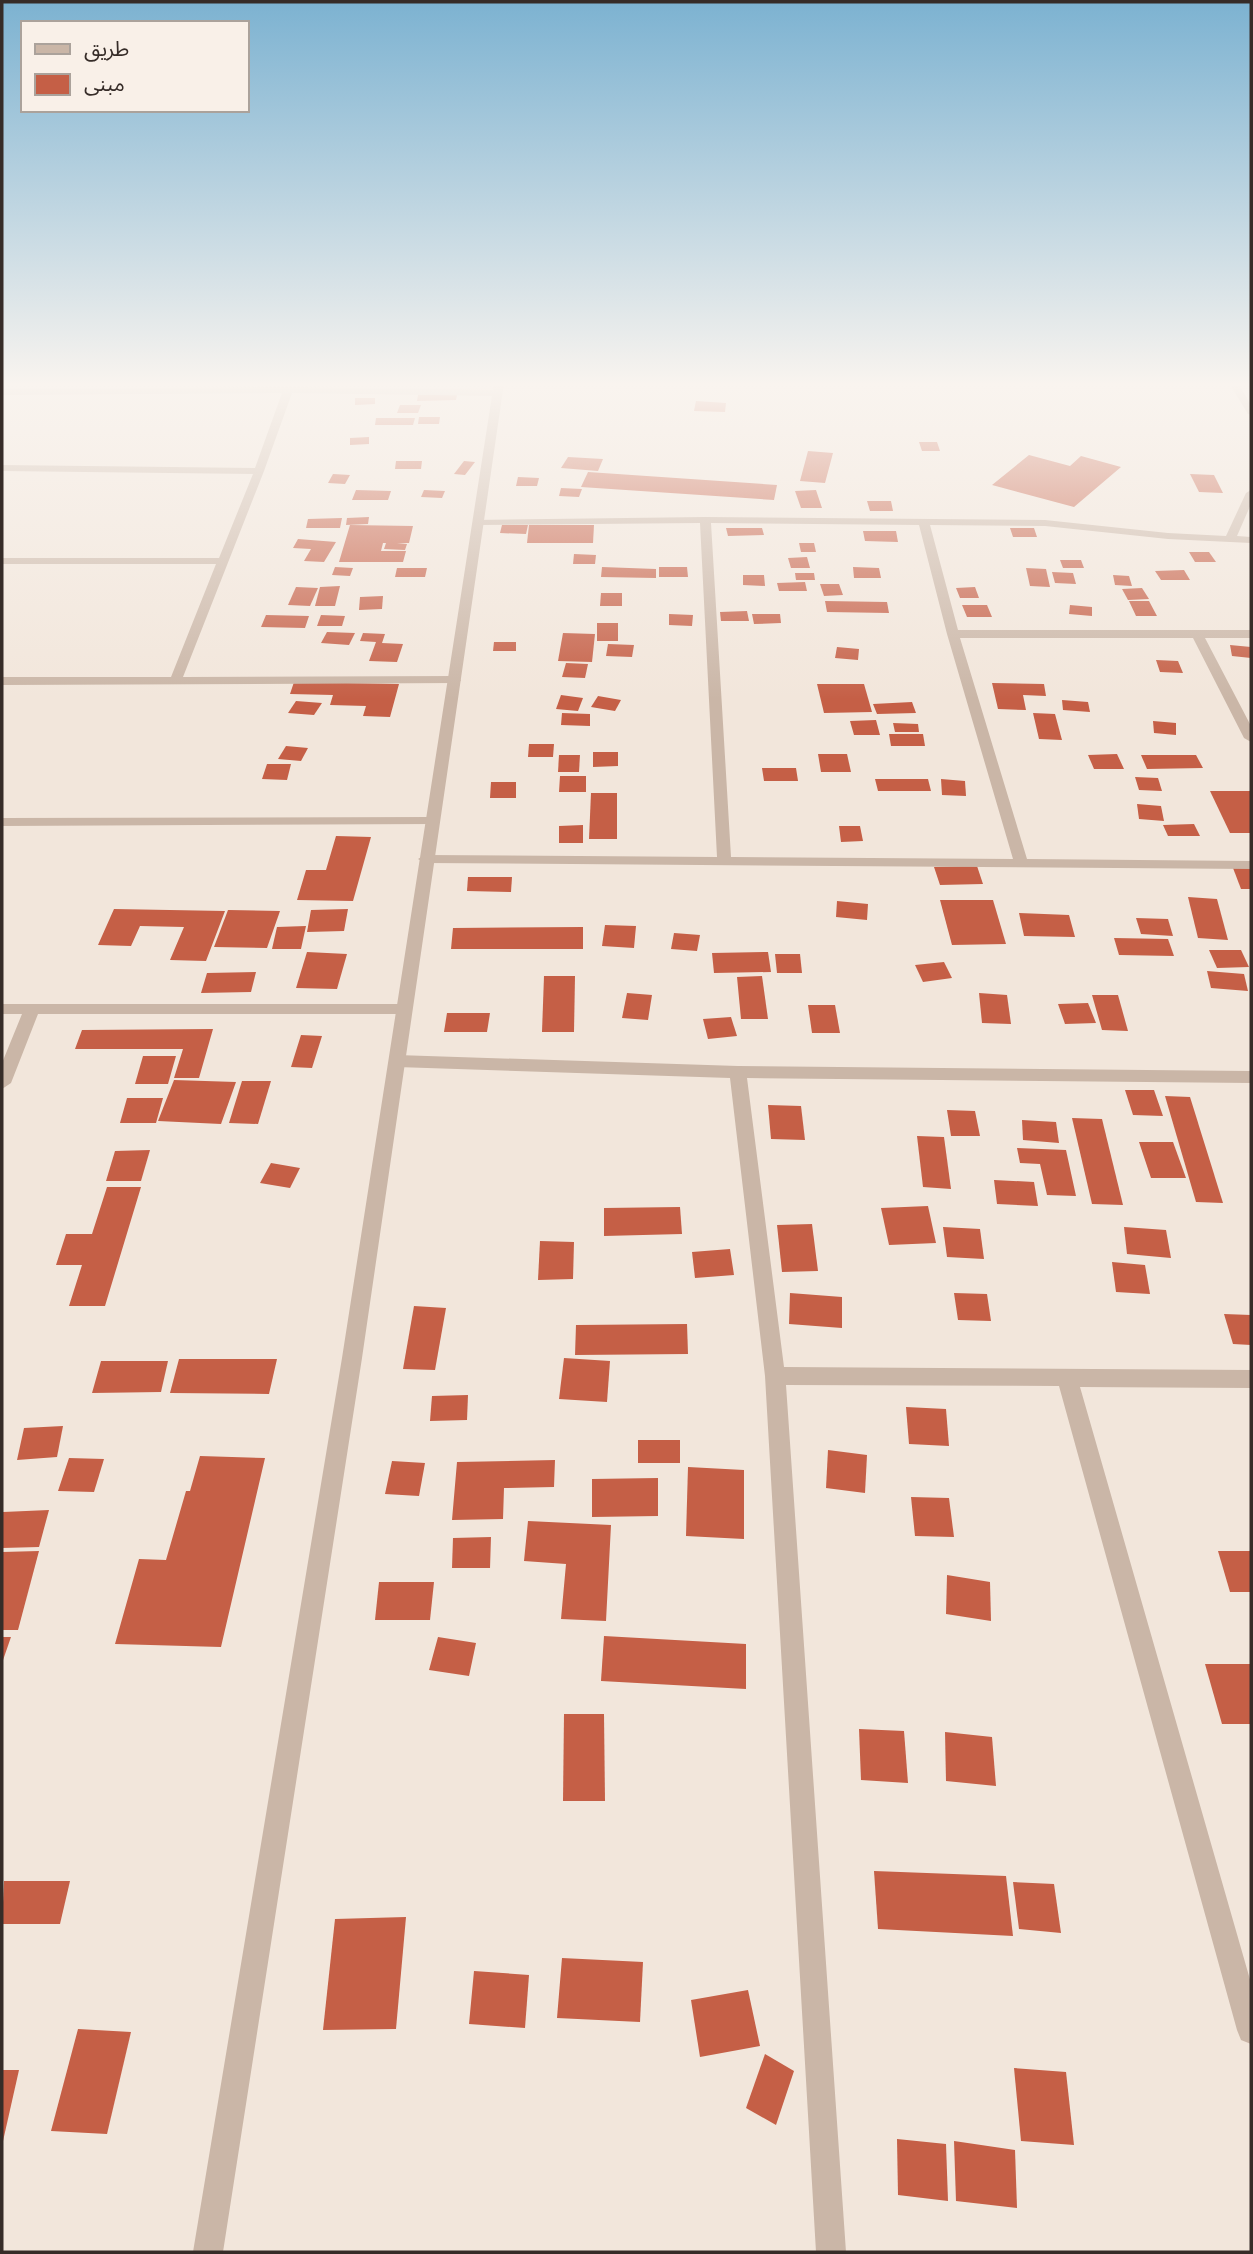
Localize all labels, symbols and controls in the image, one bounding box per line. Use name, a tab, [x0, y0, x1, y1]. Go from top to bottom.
legend	[21, 21, 248, 112]
text: طريق	[84, 34, 129, 64]
text: مبنى	[84, 69, 125, 99]

